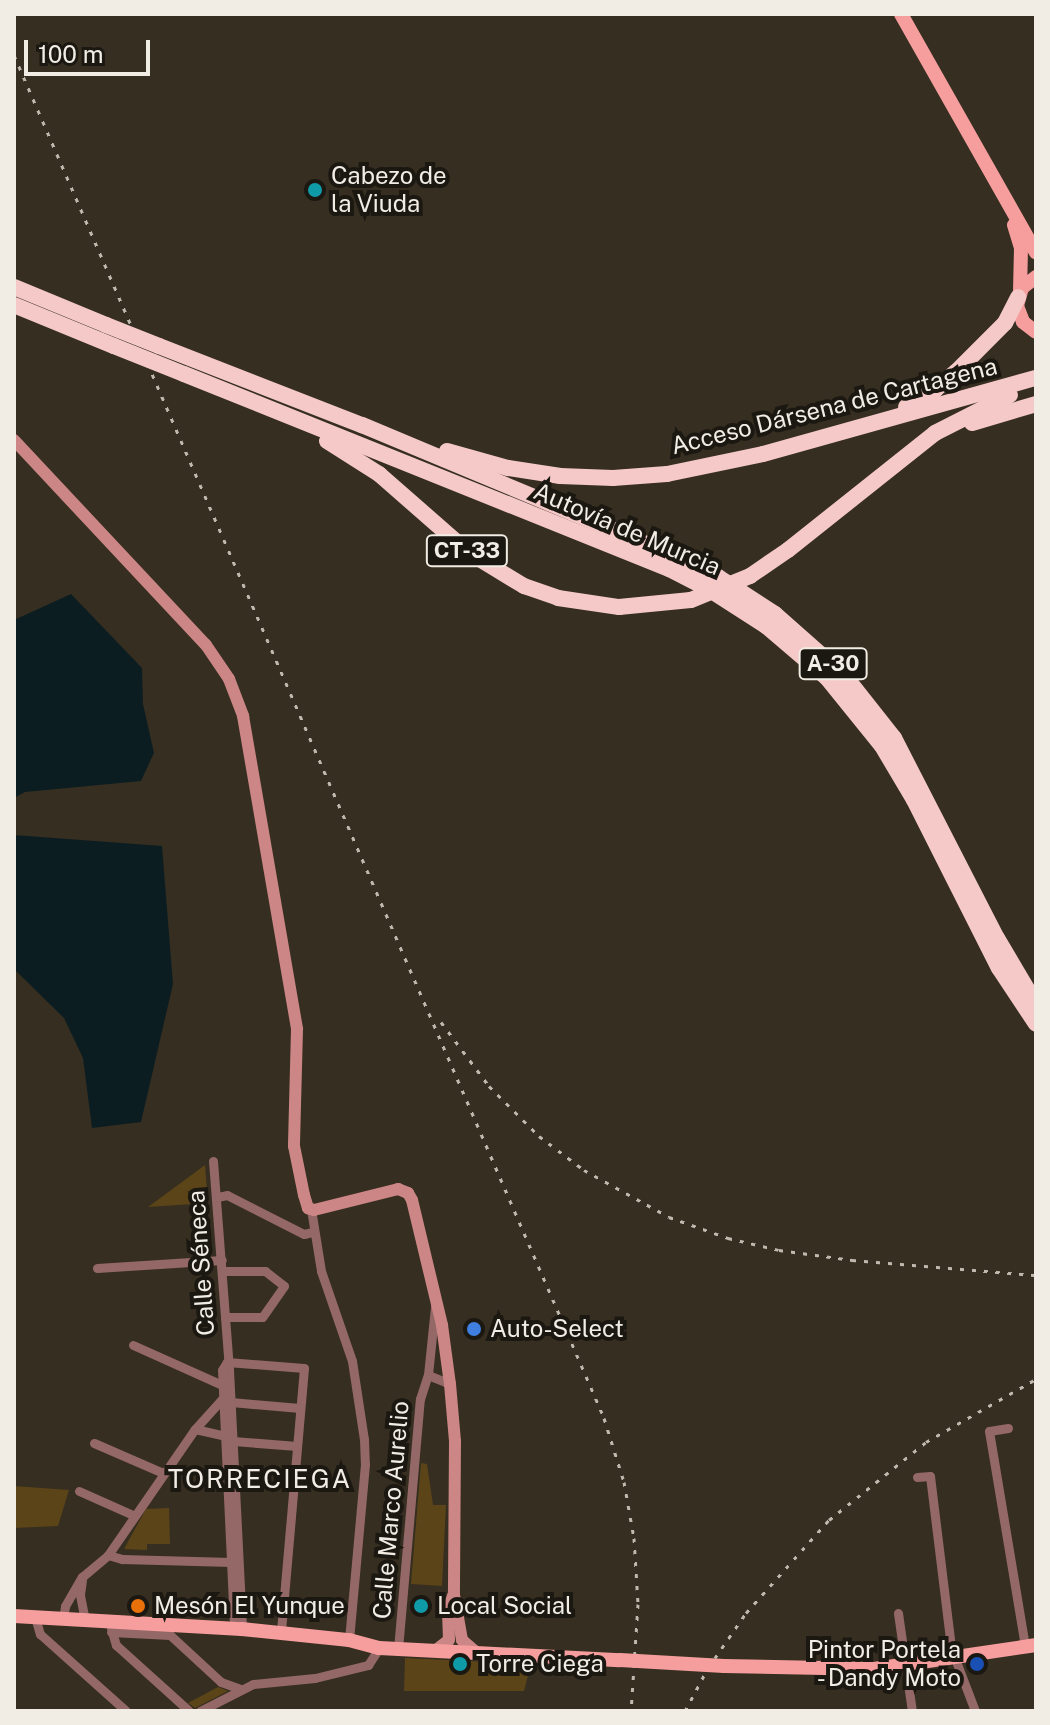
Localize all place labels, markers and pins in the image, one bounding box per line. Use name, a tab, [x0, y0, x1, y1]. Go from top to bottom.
place label: Cabezo de la Viuda	[331, 162, 447, 218]
marker: Cabezo de la Viuda	[306, 181, 324, 199]
place label: Auto-Select	[490, 1315, 624, 1343]
marker: Auto-Select	[465, 1320, 483, 1338]
place label: Mesón El Yunque	[154, 1592, 345, 1620]
place label: Local Social	[437, 1592, 572, 1620]
marker: Mesón El Yunque	[129, 1597, 147, 1615]
marker: Local Social	[412, 1597, 430, 1615]
place label: Pintor Portela - Dandy Moto	[808, 1636, 961, 1692]
place label: Torre Ciega	[476, 1650, 604, 1678]
marker: Torre Ciega	[451, 1655, 469, 1673]
marker: Pintor Portela - Dandy Moto	[968, 1655, 986, 1673]

